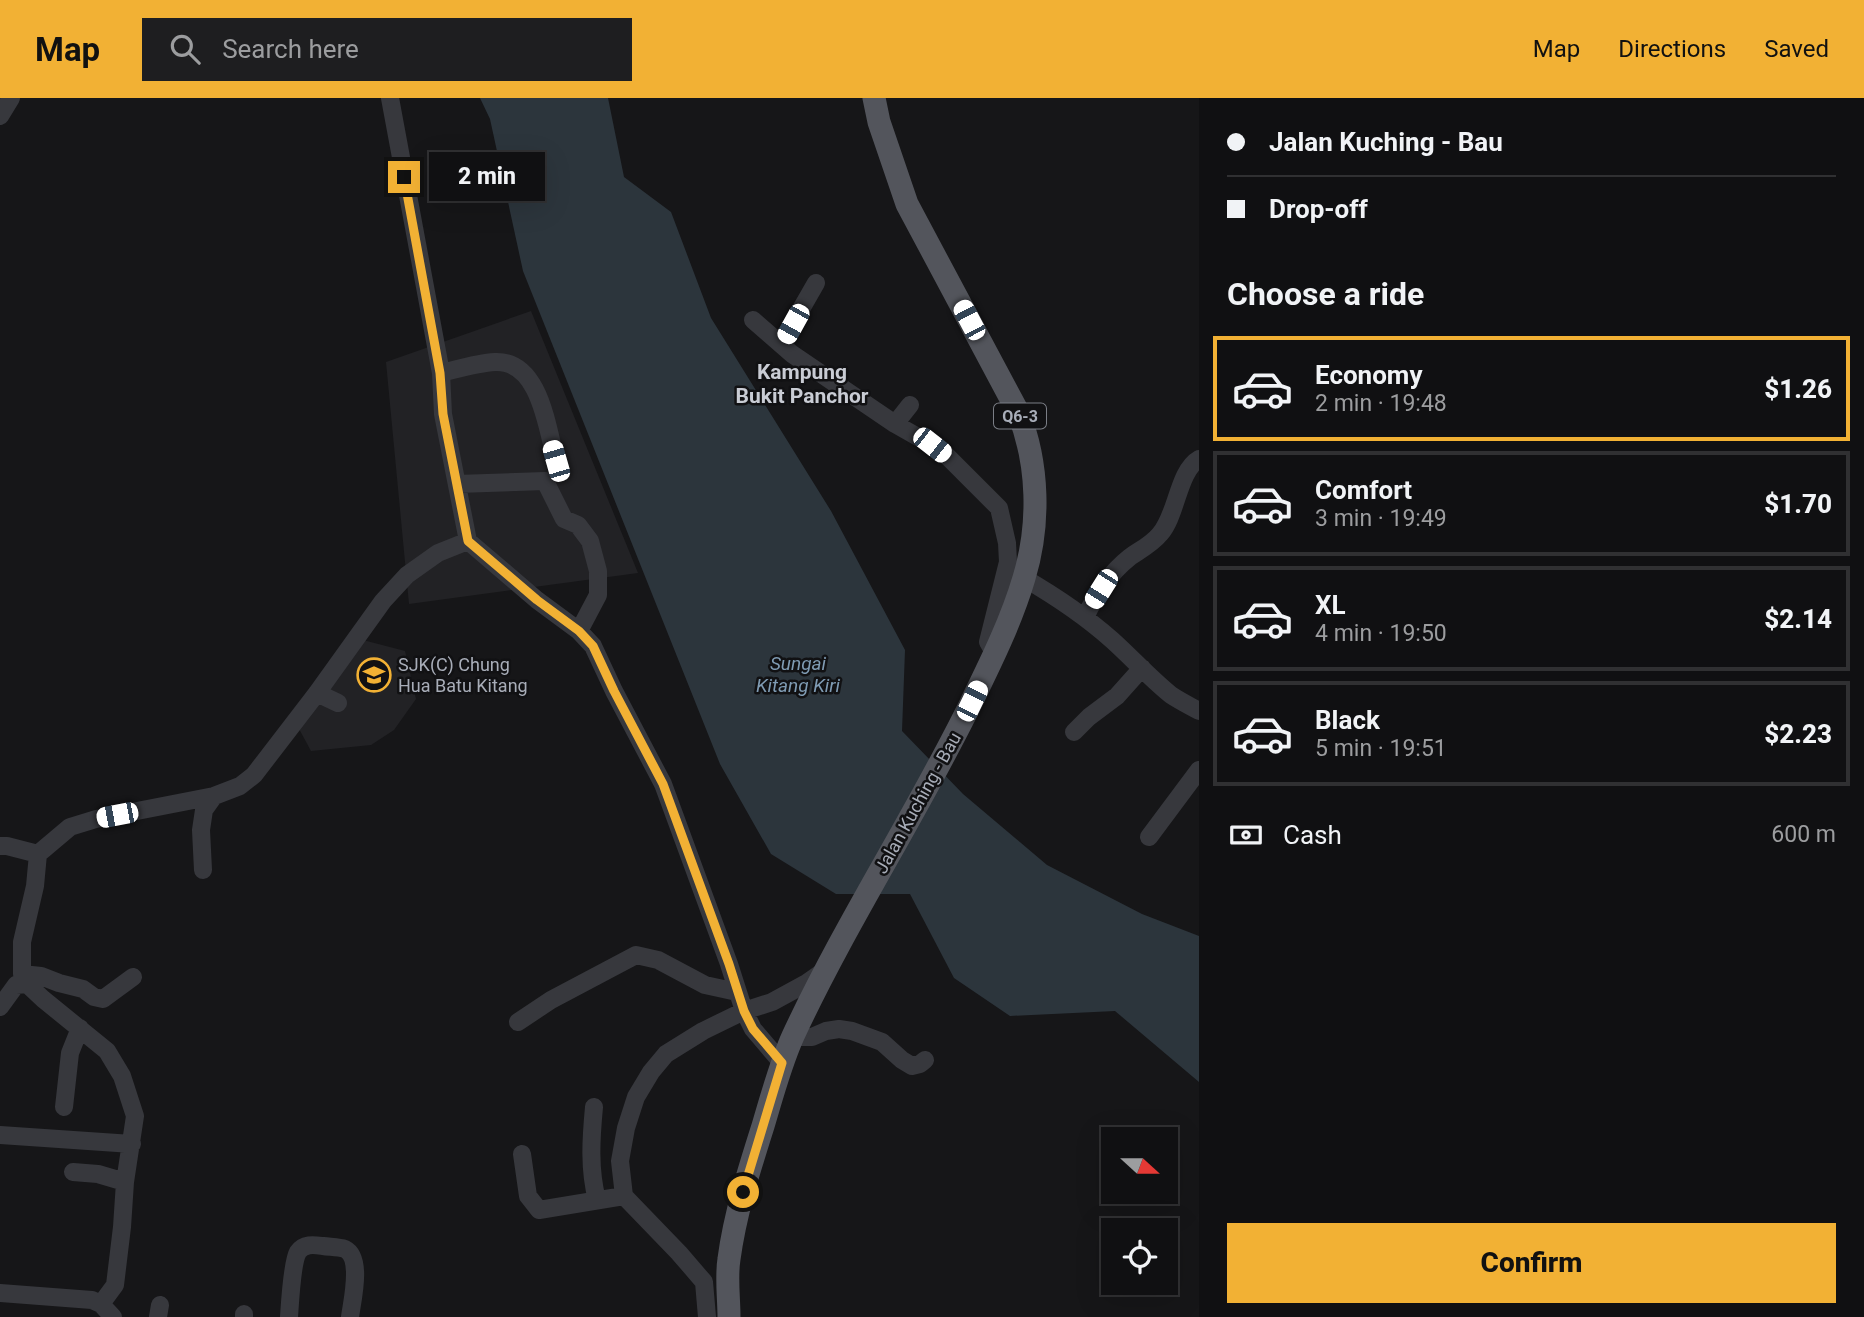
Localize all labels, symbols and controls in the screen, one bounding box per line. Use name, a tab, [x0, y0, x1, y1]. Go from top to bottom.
search box	[142, 18, 632, 81]
text: Map	[35, 30, 100, 69]
icon: search	[166, 30, 204, 68]
text: Search here	[222, 34, 359, 64]
text: Map	[1533, 35, 1580, 63]
text: Directions	[1618, 35, 1726, 63]
text: Saved	[1764, 35, 1829, 63]
text: Jalan Kuching - Bau	[1269, 127, 1503, 157]
callout: 2 min	[428, 153, 544, 202]
route end	[388, 161, 420, 193]
text: 2 min	[458, 163, 516, 190]
text: Drop-off	[1269, 194, 1368, 224]
text: Choose a ride	[1227, 275, 1424, 313]
car	[950, 297, 989, 343]
car	[774, 301, 813, 347]
icon: car	[1231, 357, 1294, 420]
district label: Kampung Bukit Panchor	[736, 360, 869, 408]
text: Economy	[1315, 360, 1422, 390]
text: $1.26	[1764, 374, 1832, 404]
text: 2 min · 19:48	[1315, 390, 1447, 417]
road number: Q6-3	[994, 404, 1046, 428]
car	[909, 424, 956, 466]
car	[541, 438, 572, 484]
icon: car	[1231, 472, 1294, 535]
text: Comfort	[1315, 475, 1412, 505]
text: $1.70	[1764, 489, 1832, 519]
text: 3 min · 19:49	[1315, 505, 1447, 532]
car	[1081, 566, 1122, 612]
icon: car	[1231, 587, 1294, 650]
text: XL	[1315, 590, 1346, 620]
text: $2.14	[1764, 604, 1832, 634]
text: 4 min · 19:50	[1315, 620, 1447, 647]
water label: Sungai Kitang Kiri	[756, 652, 841, 697]
place label: SJK(C) Chung Hua Batu Kitang	[398, 654, 528, 696]
school or university icon: SJK(C) Chung Hua Batu Kitang	[355, 656, 393, 694]
car	[954, 678, 991, 724]
icon: car	[1231, 702, 1294, 765]
text: Black	[1315, 705, 1380, 735]
text: $2.23	[1764, 719, 1832, 749]
street label: Jalan Kuching - Bau	[870, 729, 965, 877]
text: 5 min · 19:51	[1315, 735, 1447, 762]
car	[95, 801, 140, 829]
icon: cash	[1227, 816, 1265, 854]
text: Cash	[1283, 820, 1342, 850]
text: 600 m	[1771, 821, 1836, 848]
north arrow	[1101, 1127, 1178, 1204]
map controls	[1101, 1127, 1178, 1295]
route start	[727, 1176, 759, 1208]
button: locate	[1101, 1218, 1178, 1295]
button: Confirm	[1227, 1223, 1836, 1303]

